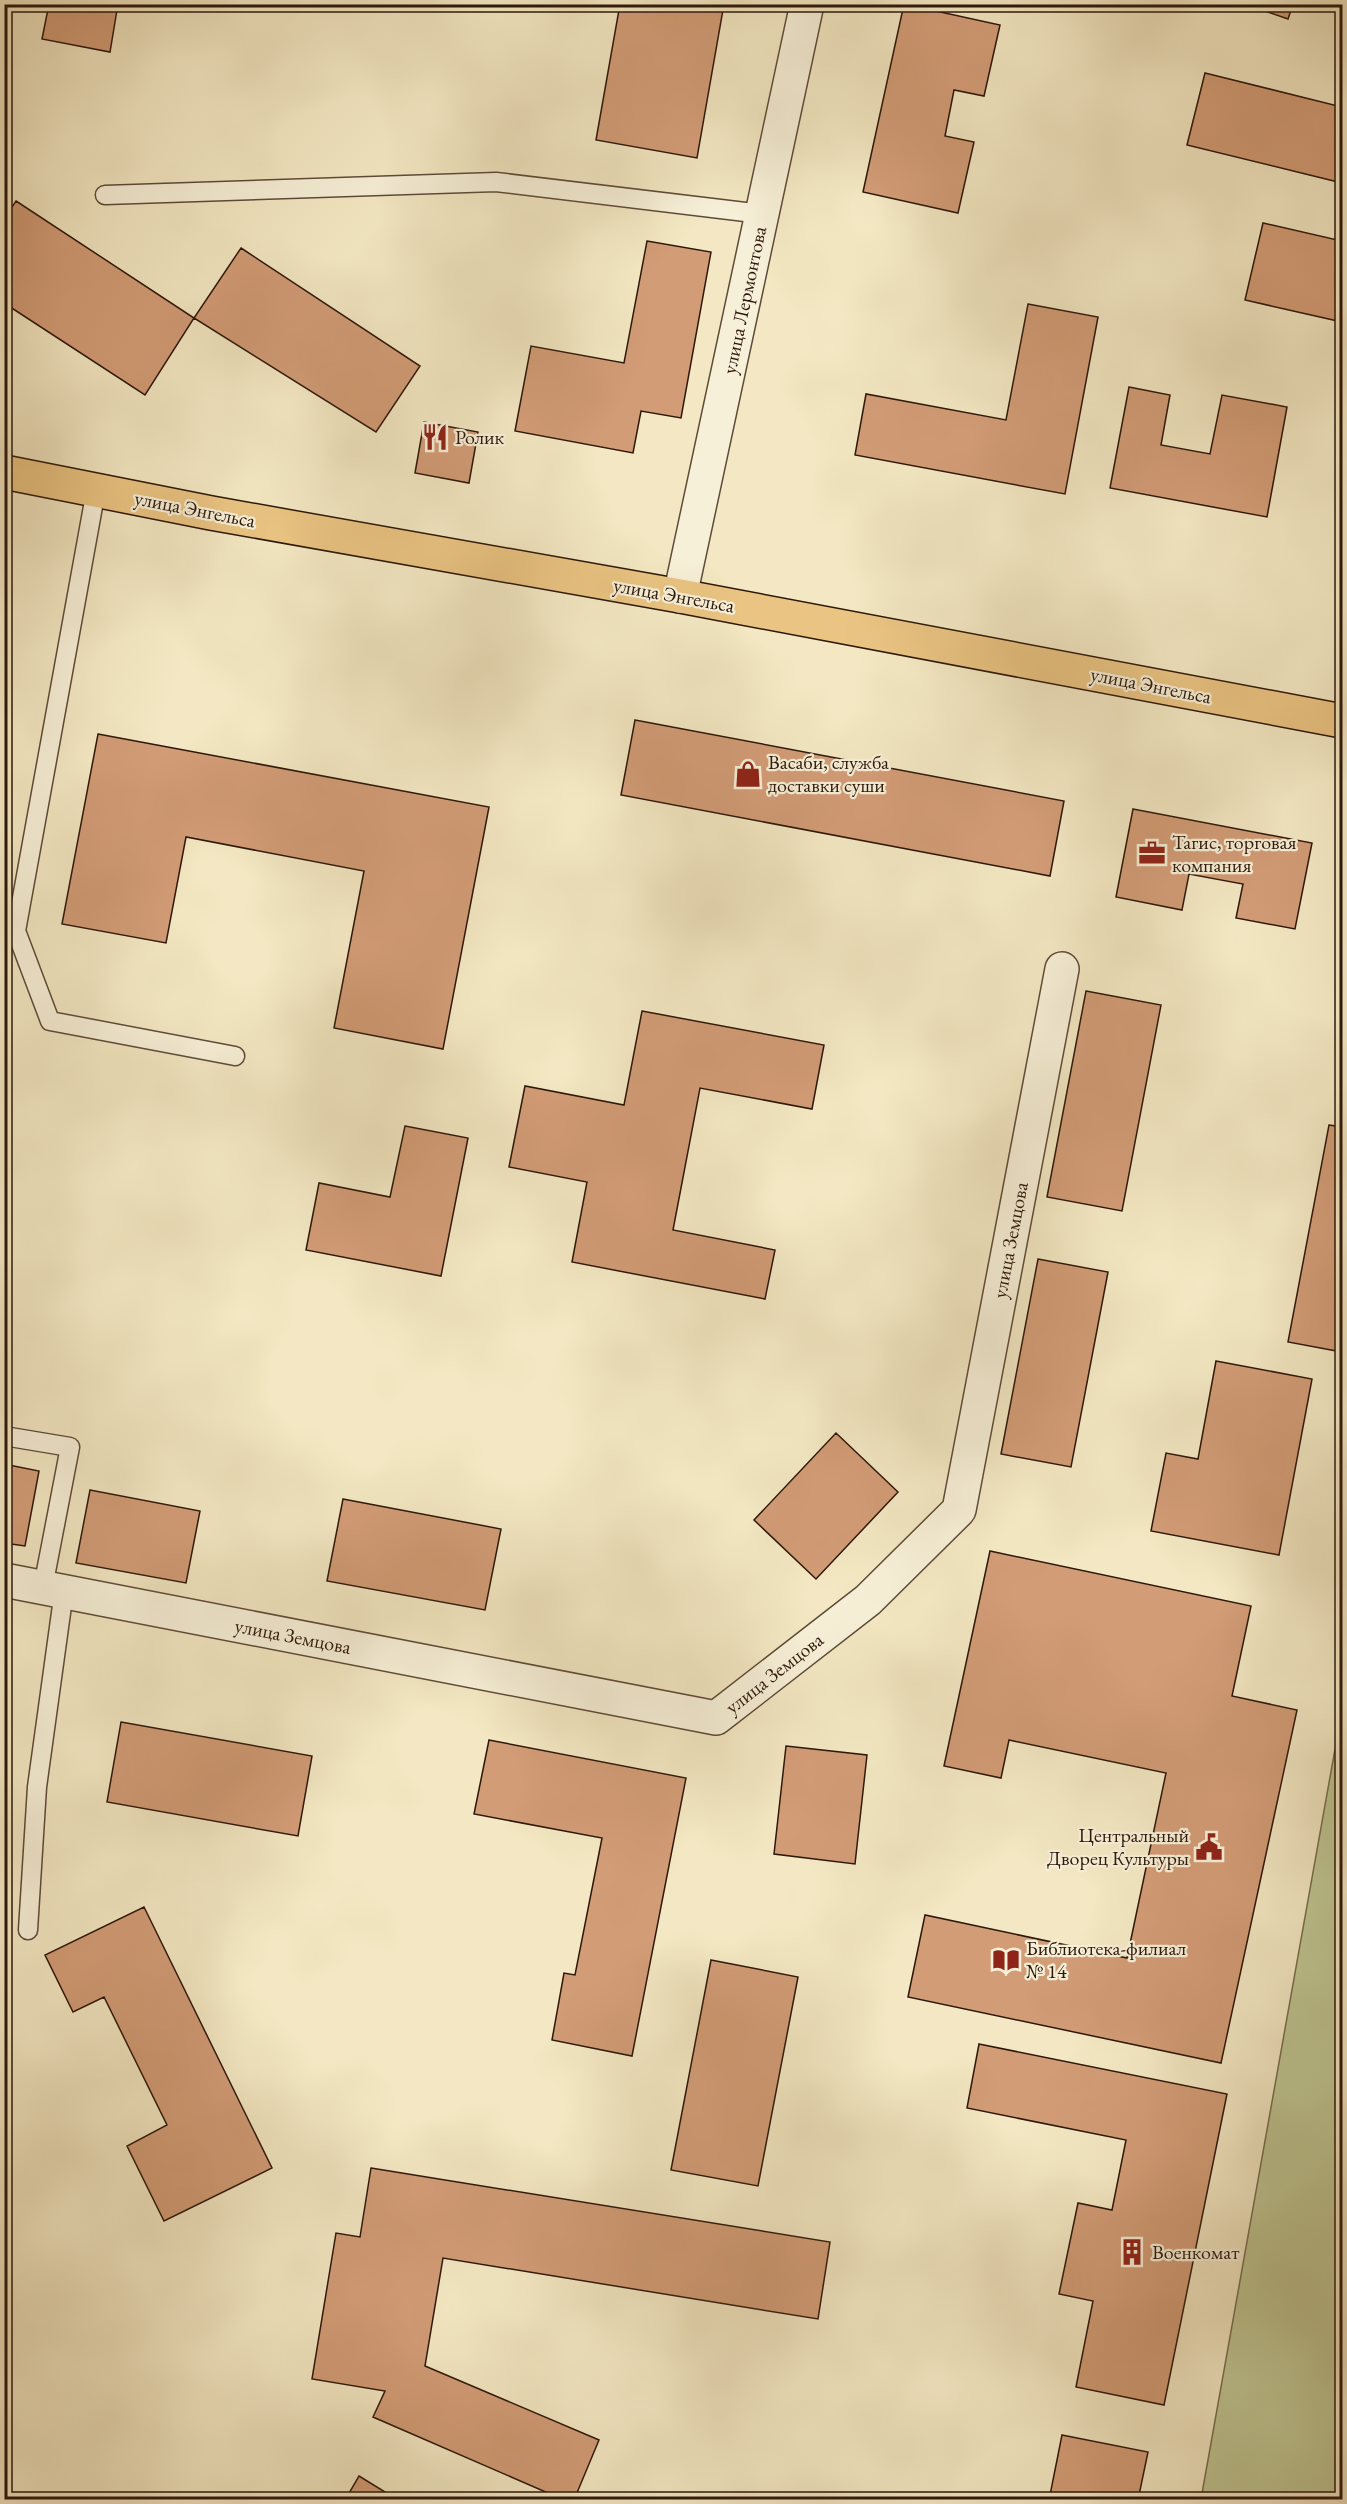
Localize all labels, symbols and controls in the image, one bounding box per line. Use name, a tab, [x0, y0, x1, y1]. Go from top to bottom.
street label: улица Лермонтова	[716, 224, 772, 376]
restaurant icon: Ролик	[420, 422, 450, 452]
place label: Ролик	[455, 424, 505, 450]
street label: улица Энгельса	[132, 485, 258, 533]
street label: улица Энгельса	[611, 572, 737, 618]
street label: улица Энгельса	[1088, 661, 1214, 709]
place label: Васаби, служба доставки суши	[768, 749, 889, 798]
shop icon: Васаби, служба доставки суши	[733, 759, 763, 789]
place label: Тагис, торговая компания	[1172, 829, 1297, 878]
office icon: Тагис, торговая компания	[1137, 838, 1167, 868]
street label: улица Земцова	[986, 1180, 1034, 1300]
street label: улица Земцова	[233, 1612, 353, 1660]
street label: улица Земцова	[720, 1626, 828, 1720]
place label: Центральный Дворец Культуры	[1047, 1822, 1189, 1871]
public building icon: Центральный Дворец Культуры	[1194, 1832, 1224, 1862]
place label: Библиотека-филиал № 14	[1026, 1935, 1186, 1984]
library icon: Библиотека-филиал № 14	[991, 1945, 1021, 1975]
building icon: Военкомат	[1117, 2237, 1147, 2267]
place label: Военкомат	[1152, 2239, 1239, 2265]

